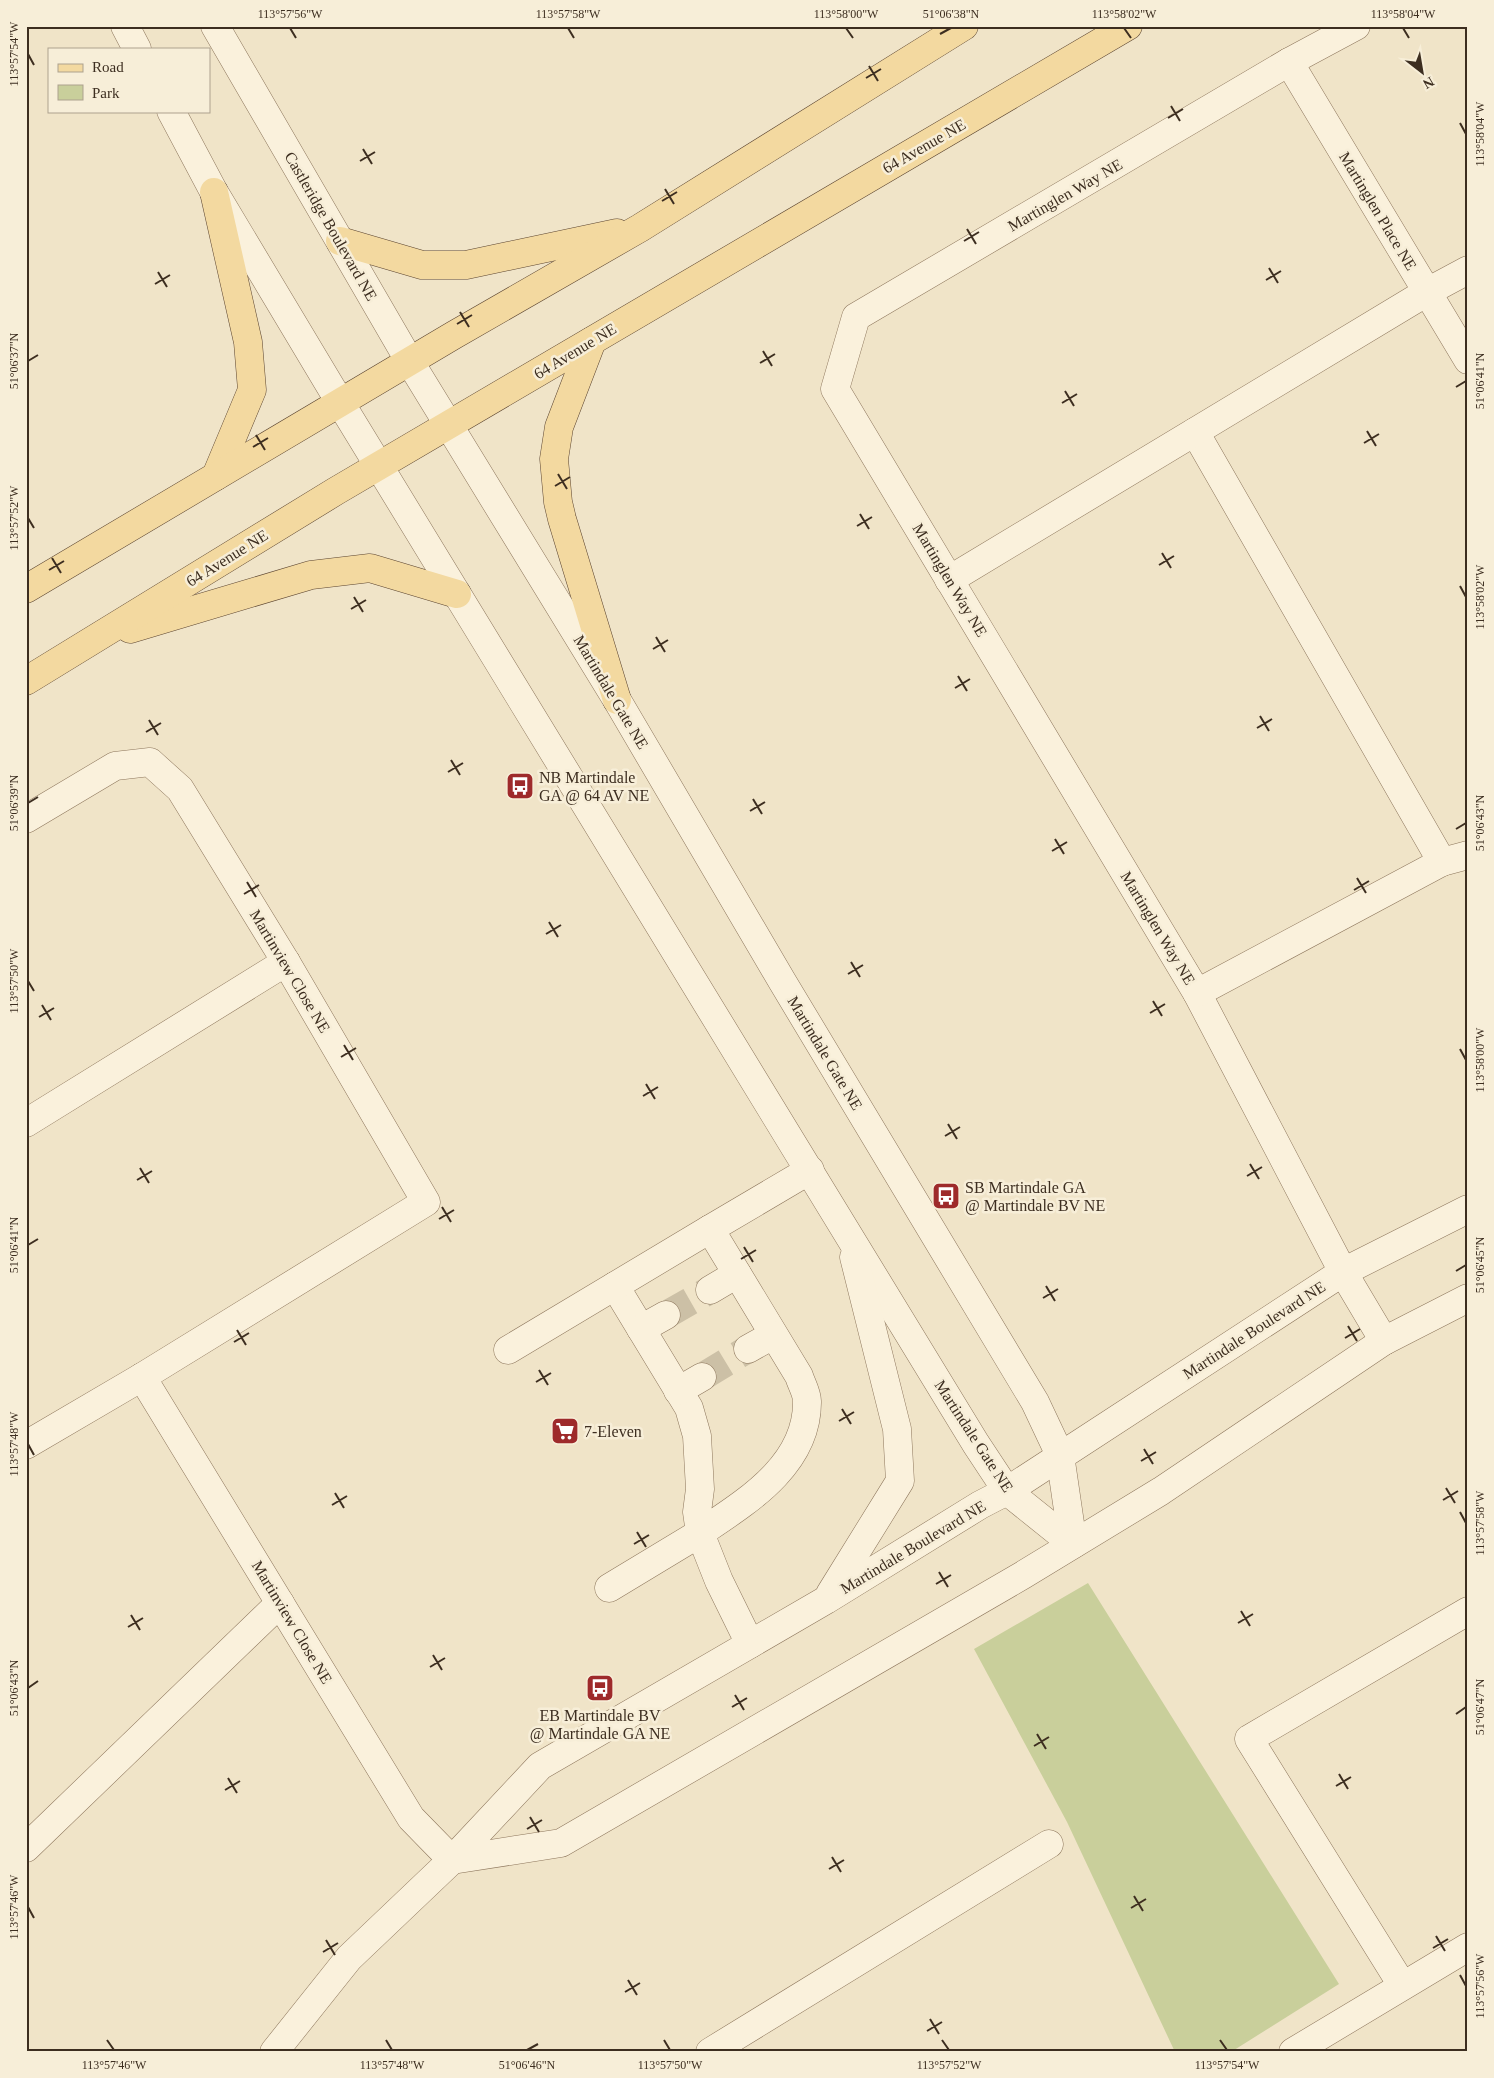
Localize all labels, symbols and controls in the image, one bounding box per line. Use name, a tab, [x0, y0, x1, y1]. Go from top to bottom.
text: 113°57'56"W	[258, 7, 323, 21]
text: 113°57'58"W	[536, 7, 601, 21]
text: 113°58'00"W	[814, 7, 879, 21]
text: 51°06'38"N	[923, 7, 980, 21]
text: 113°58'02"W	[1092, 7, 1157, 21]
text: 113°58'04"W	[1371, 7, 1436, 21]
text: 113°57'54"W	[7, 21, 21, 86]
legend	[48, 48, 210, 112]
north arrow	[1396, 48, 1446, 98]
text: Road	[92, 59, 124, 75]
text: N	[1420, 74, 1437, 92]
text: Park	[92, 85, 120, 101]
text: 113°58'04"W	[1473, 101, 1487, 166]
street label: 64 Avenue NE	[879, 115, 969, 177]
street label: Castleridge Boulevard NE	[281, 149, 381, 304]
street label: Martinglen Place NE	[1335, 149, 1420, 274]
street label: Martinglen Way NE	[1005, 155, 1126, 235]
street label: 64 Avenue NE	[531, 320, 619, 382]
text: 51°06'37"N	[7, 332, 21, 389]
text: 51°06'41"N	[1473, 352, 1487, 409]
text: 113°57'52"W	[7, 485, 21, 550]
street label: Martinglen Way NE	[909, 520, 991, 640]
street label: 64 Avenue NE	[183, 526, 271, 590]
text: 113°58'02"W	[1473, 564, 1487, 629]
street label: Martindale Gate NE	[570, 632, 652, 752]
place label: NB Martindale GA @ 64 AV NE	[539, 769, 649, 805]
bus stop icon: NB Martindale GA @ 64 AV NE	[505, 771, 535, 801]
text: 51°06'39"N	[7, 774, 21, 831]
text: 51°06'43"N	[1473, 794, 1487, 851]
street label: Martinglen Way NE	[1117, 868, 1199, 988]
street label: Martinview Close NE	[247, 906, 333, 1036]
text: 113°57'50"W	[7, 948, 21, 1013]
street label: Martindale Gate NE	[784, 993, 866, 1113]
text: 113°58'00"W	[1473, 1027, 1487, 1092]
place label: SB Martindale GA @ Martindale BV NE	[965, 1179, 1105, 1215]
bus stop icon: SB Martindale GA @ Martindale BV NE	[931, 1181, 961, 1211]
text: 51°06'41"N	[7, 1216, 21, 1273]
text: 51°06'45"N	[1473, 1236, 1487, 1293]
street label: Martindale Boulevard NE	[1180, 1278, 1328, 1382]
street label: Martindale Gate NE	[932, 1377, 1016, 1495]
text: 113°57'48"W	[7, 1411, 21, 1476]
supermarket icon: 7-Eleven	[550, 1416, 580, 1446]
place label: 7-Eleven	[584, 1423, 642, 1440]
text: 113°57'58"W	[1473, 1490, 1487, 1555]
street label: Martindale Boulevard NE	[837, 1497, 989, 1597]
street label: Martinview Close NE	[249, 1557, 335, 1687]
text: 51°06'43"N	[7, 1659, 21, 1716]
bus stop icon: EB Martindale BV @ Martindale GA NE	[585, 1673, 615, 1703]
text: 51°06'47"N	[1473, 1678, 1487, 1735]
place label: EB Martindale BV @ Martindale GA NE	[530, 1707, 670, 1743]
text: 113°57'46"W	[7, 1874, 21, 1939]
text: 113°57'56"W	[1473, 1953, 1487, 2018]
text: 113°57'46"W	[82, 2058, 147, 2072]
text: 113°57'48"W	[360, 2058, 425, 2072]
text: 51°06'46"N	[499, 2058, 556, 2072]
text: 113°57'50"W	[638, 2058, 703, 2072]
text: 113°57'52"W	[917, 2058, 982, 2072]
text: 113°57'54"W	[1195, 2058, 1260, 2072]

